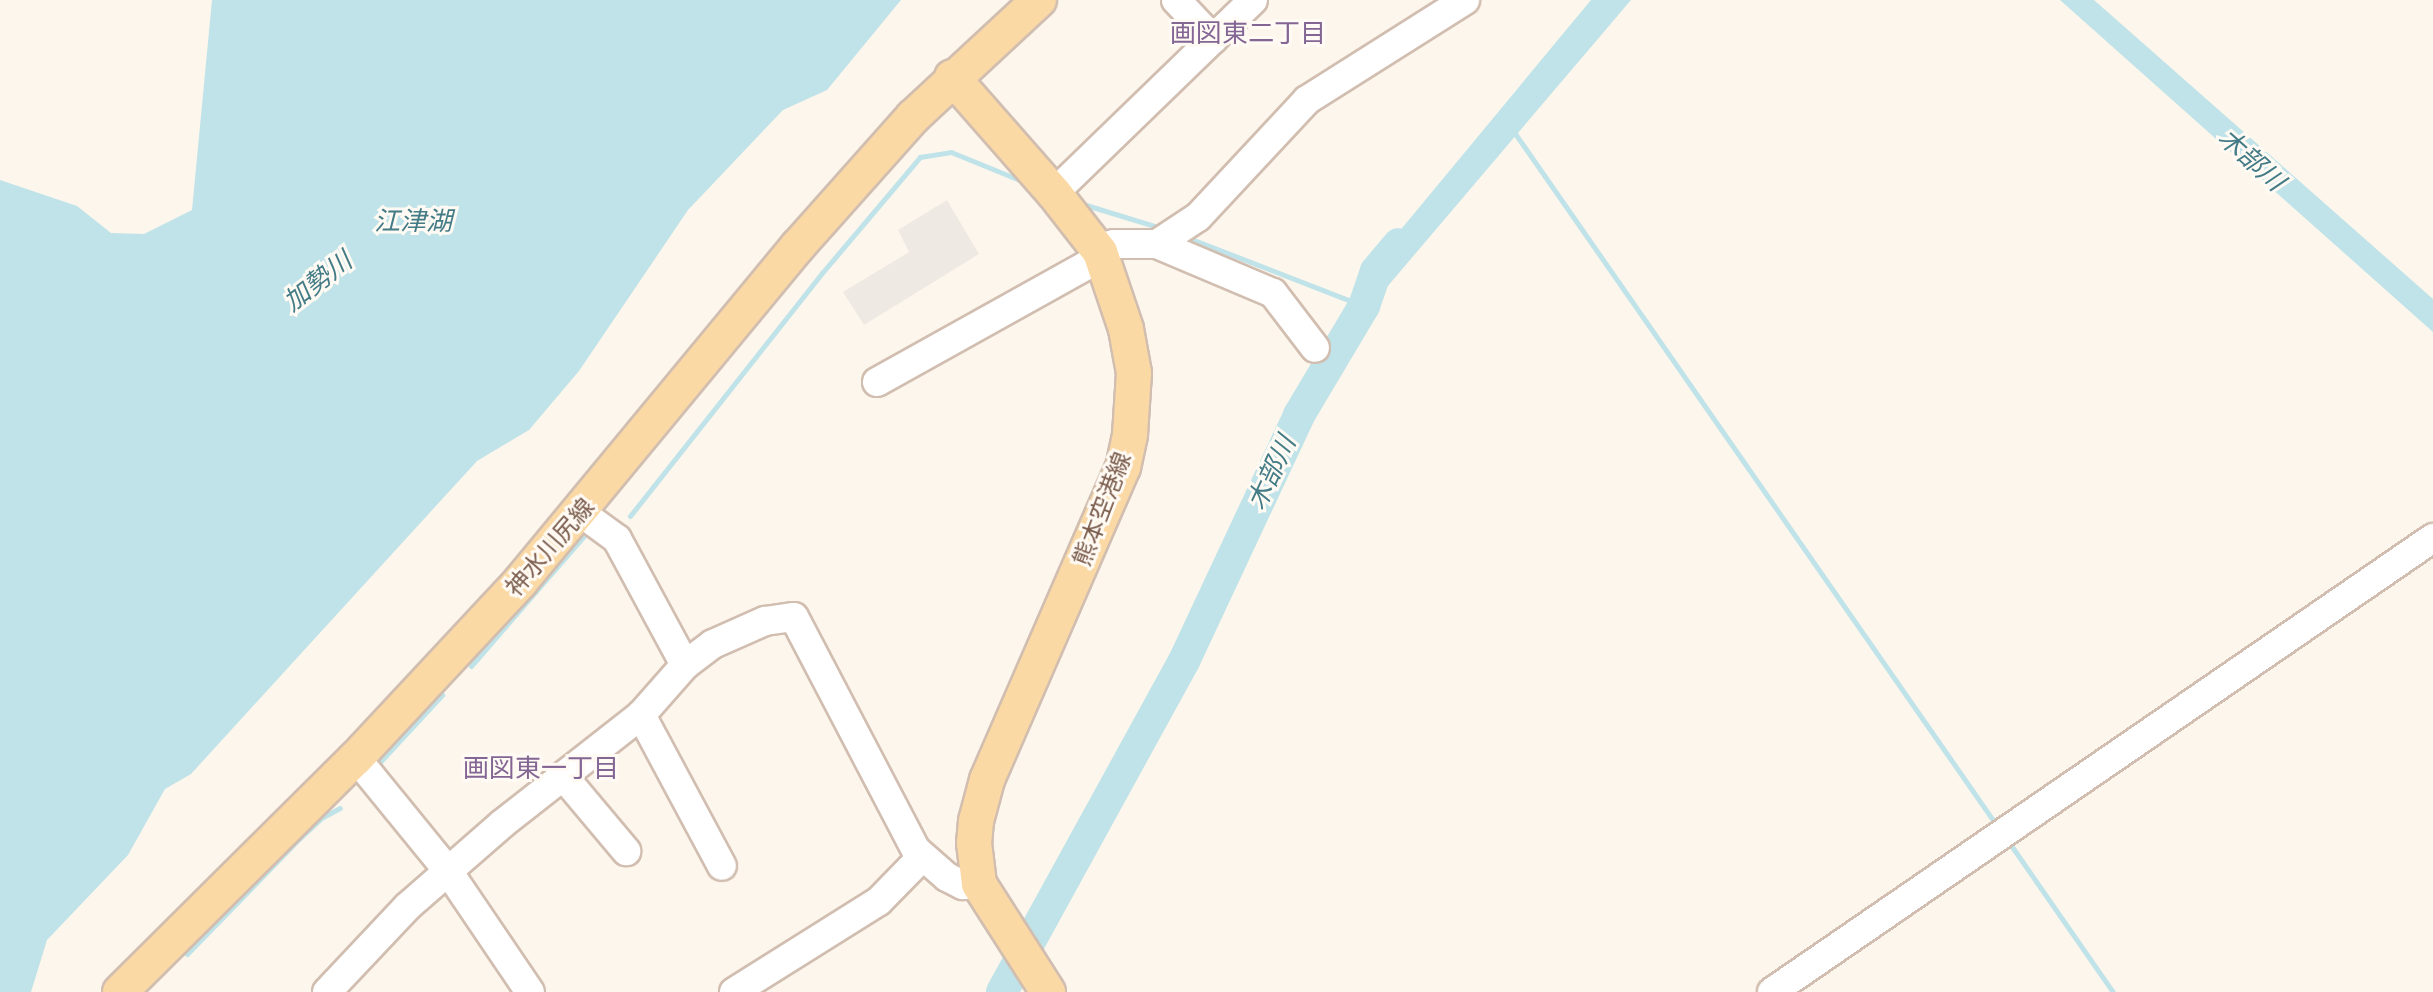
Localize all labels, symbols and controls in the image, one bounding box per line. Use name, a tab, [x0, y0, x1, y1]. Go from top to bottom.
district label: 画図東二丁目	[1170, 18, 1326, 50]
water label: 木部川	[2212, 122, 2290, 198]
water label: 江津湖	[374, 206, 452, 238]
water label: 加勢川	[278, 246, 358, 318]
water label: 木部川	[1241, 431, 1303, 515]
street label: 熊本空港線	[1067, 448, 1137, 570]
street label: 神水川尻線	[500, 492, 600, 602]
district label: 画図東一丁目	[463, 753, 619, 785]

